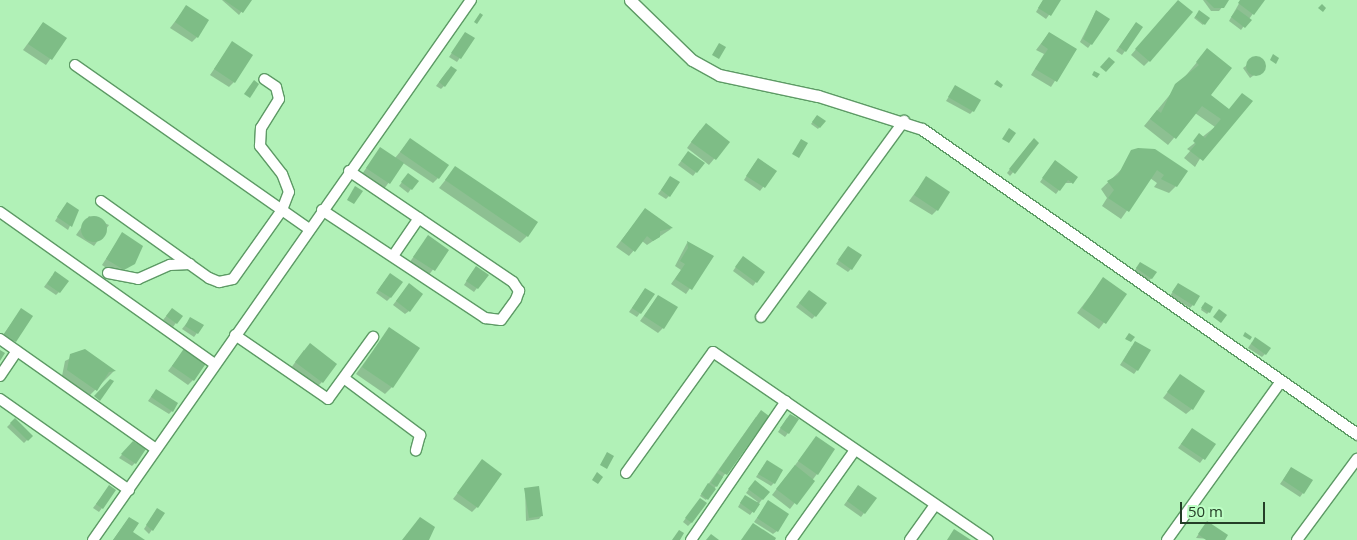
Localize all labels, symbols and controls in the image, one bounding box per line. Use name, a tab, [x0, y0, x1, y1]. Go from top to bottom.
scale bar	[1182, 492, 1267, 524]
text: 50 m	[1188, 501, 1223, 521]

